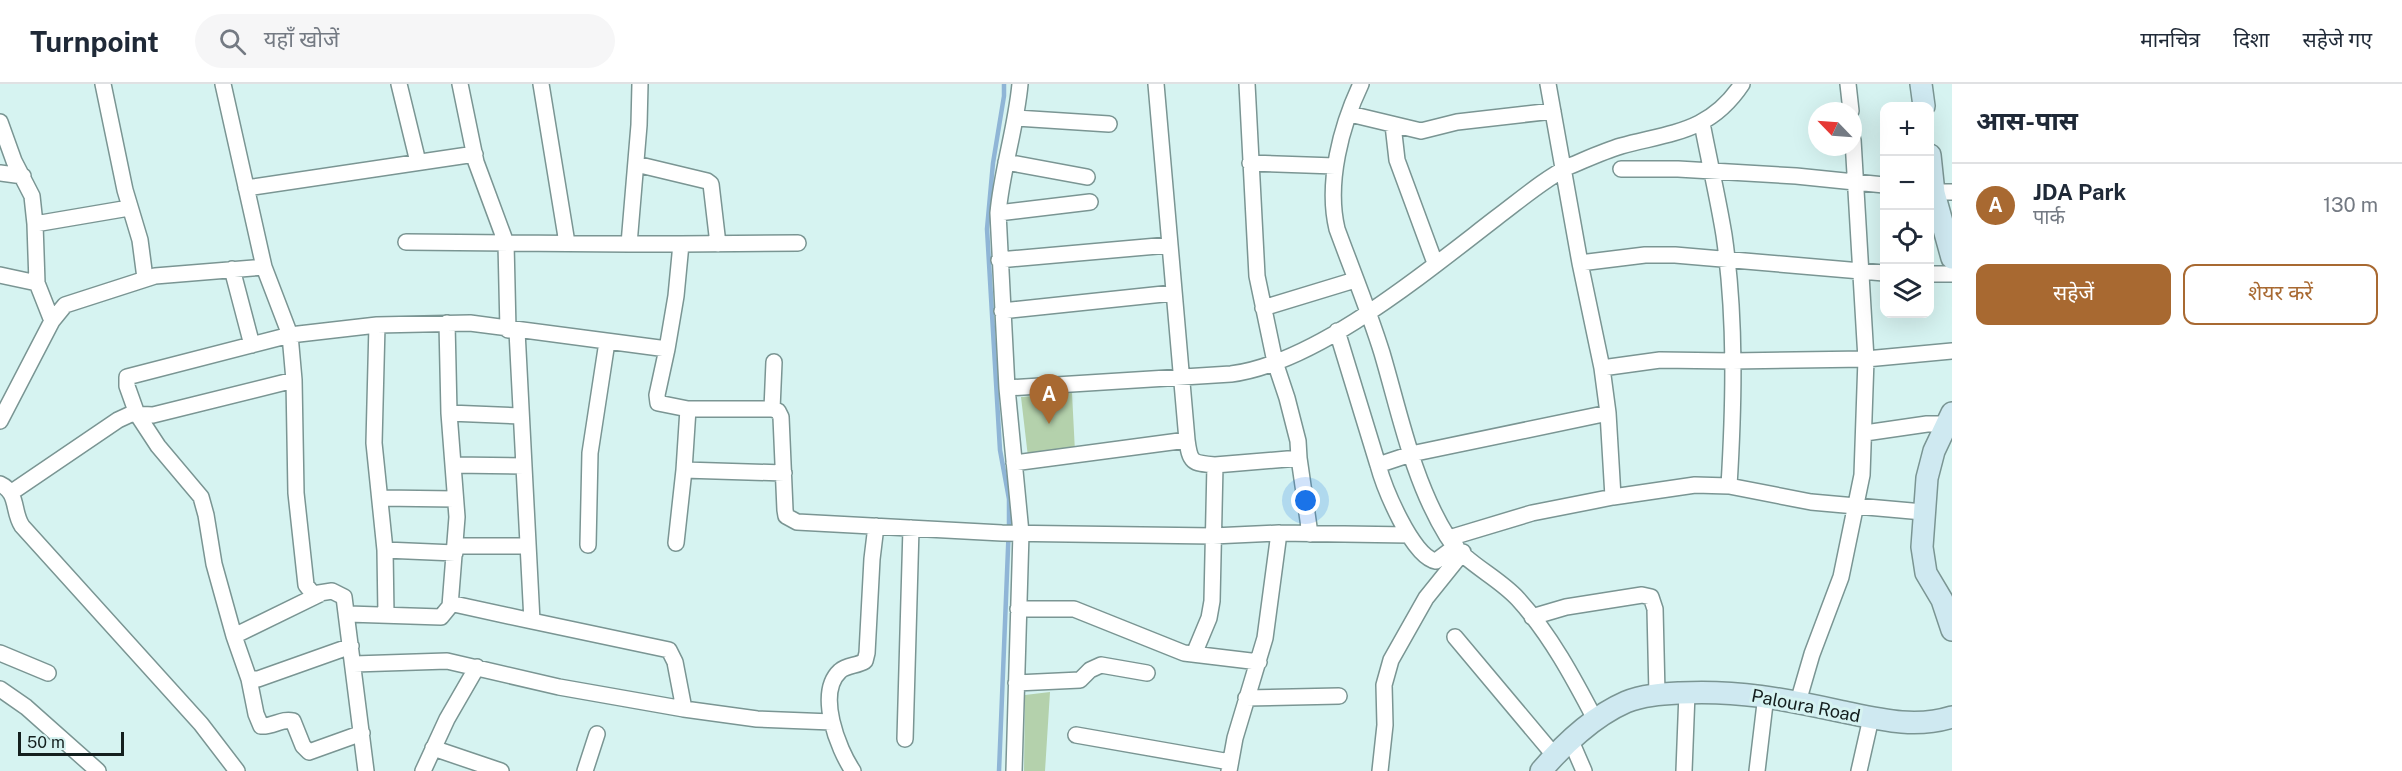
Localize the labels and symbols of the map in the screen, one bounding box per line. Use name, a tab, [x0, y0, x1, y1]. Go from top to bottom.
north arrow	[1808, 102, 1862, 156]
pin: A	[1030, 374, 1068, 424]
your location	[1291, 486, 1320, 515]
street label: Paloura Road	[1750, 685, 1862, 726]
scale bar	[18, 729, 124, 756]

